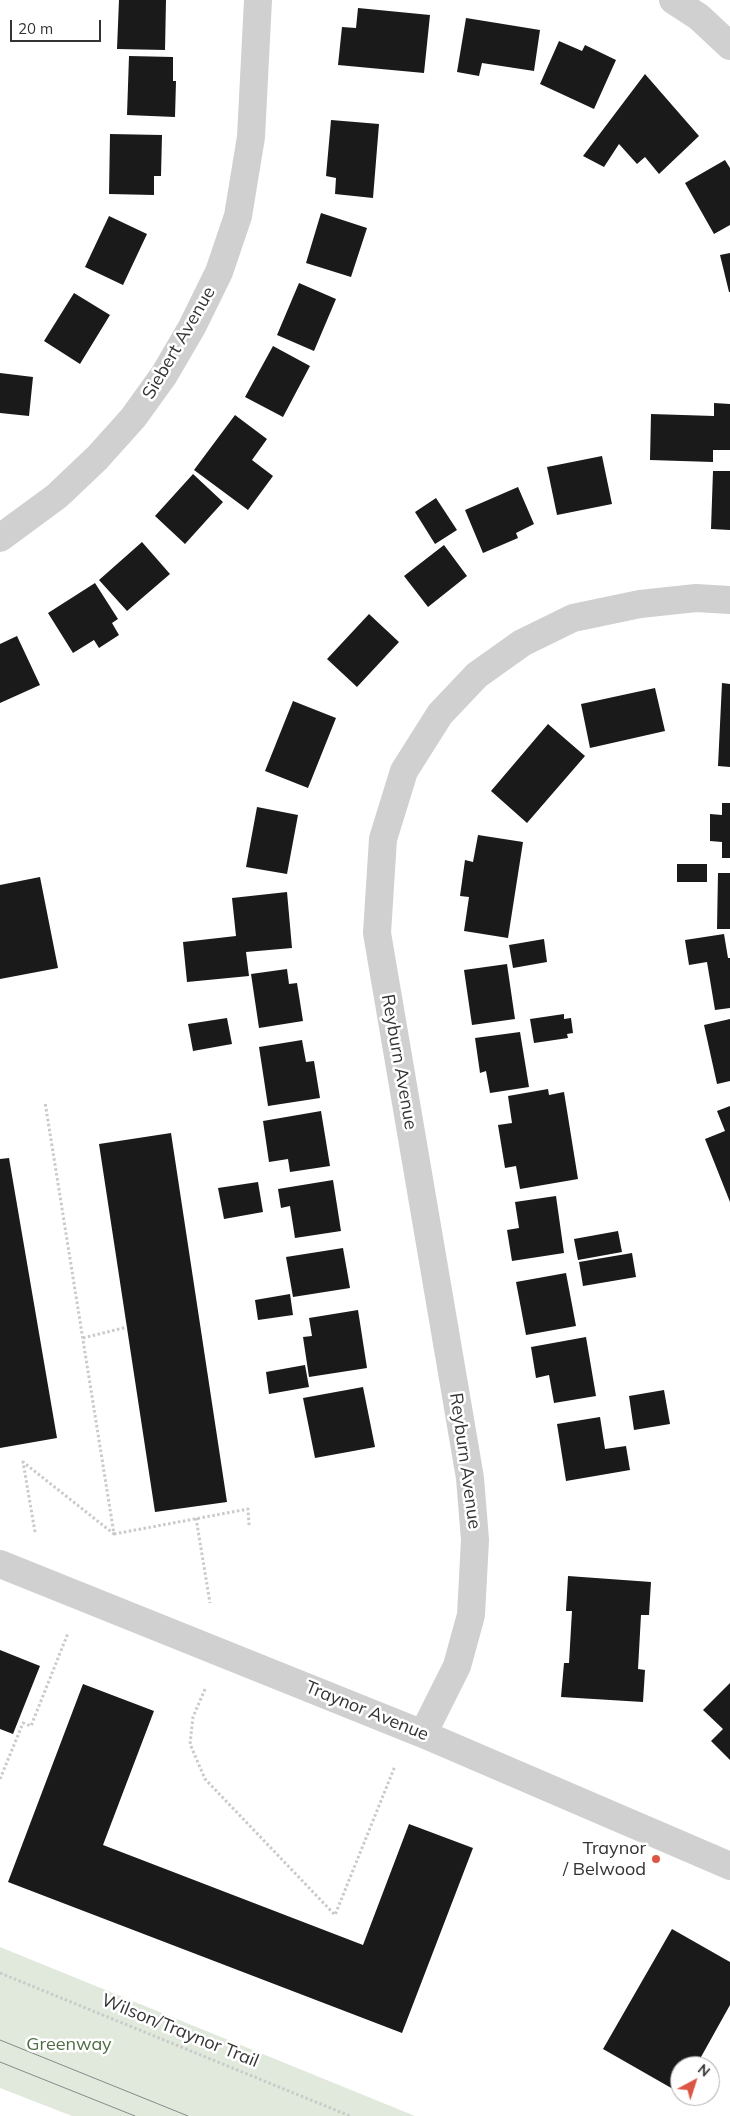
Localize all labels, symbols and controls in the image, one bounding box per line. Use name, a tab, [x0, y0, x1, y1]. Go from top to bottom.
scale bar	[12, 10, 104, 42]
text: 20 m	[18, 19, 53, 38]
street label: Siebert Avenue	[138, 283, 220, 403]
street label: Reyburn Avenue	[376, 993, 422, 1131]
street label: Reyburn Avenue	[445, 1392, 485, 1530]
street label: Traynor Avenue	[302, 1676, 432, 1746]
place label: Traynor / Belwood	[563, 1838, 646, 1880]
marker: Traynor / Belwood	[650, 1853, 662, 1865]
street label: Wilson/Traynor Trail	[98, 1990, 262, 2072]
park label: Greenway	[26, 2034, 112, 2056]
north arrow	[670, 2056, 720, 2106]
text: N	[694, 2060, 714, 2081]

